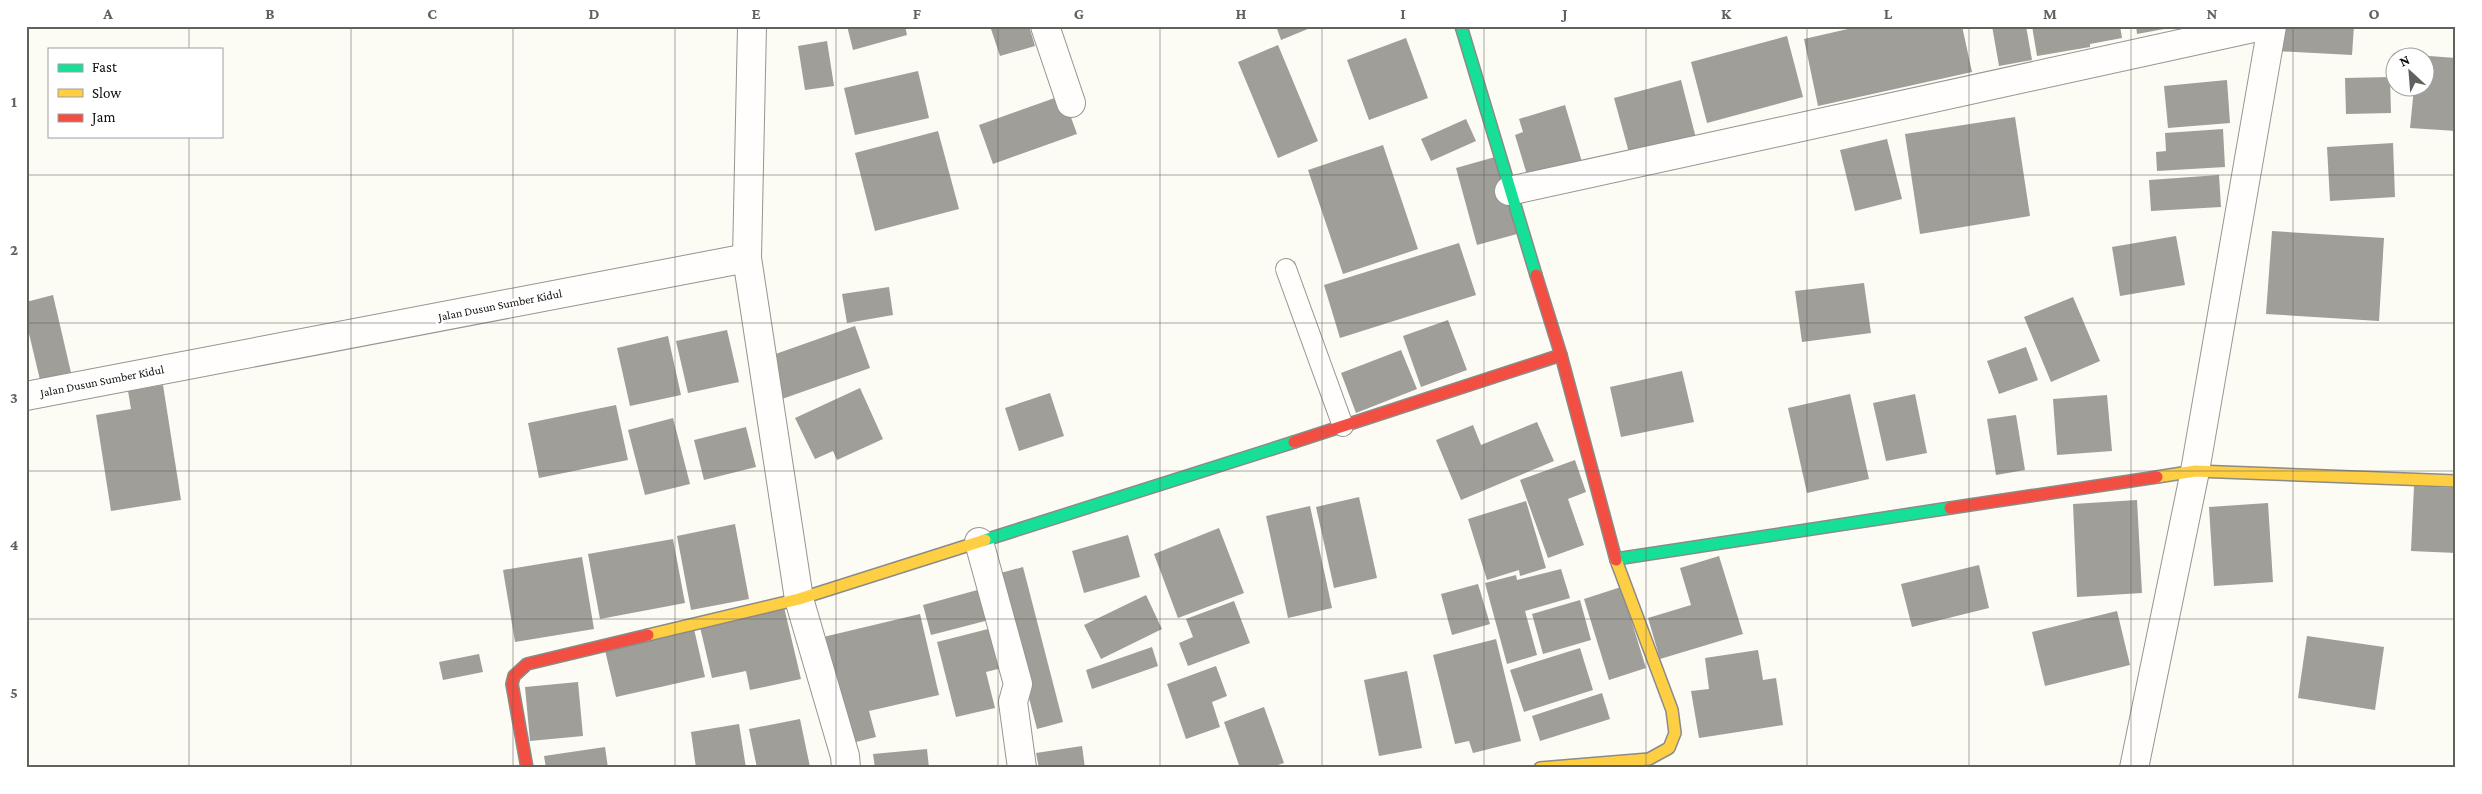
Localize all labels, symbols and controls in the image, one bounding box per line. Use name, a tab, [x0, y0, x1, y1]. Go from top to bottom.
text: A	[102, 5, 113, 22]
text: B	[265, 5, 275, 22]
text: C	[427, 5, 437, 22]
text: D	[588, 5, 600, 22]
text: E	[751, 5, 761, 22]
text: F	[913, 5, 922, 22]
text: G	[1074, 5, 1084, 22]
text: H	[1236, 5, 1247, 22]
text: I	[1400, 5, 1406, 22]
text: J	[1560, 5, 1568, 22]
text: K	[1721, 5, 1732, 22]
text: L	[1884, 5, 1893, 22]
text: M	[2043, 5, 2057, 22]
text: N	[2207, 5, 2218, 22]
text: O	[2368, 5, 2380, 22]
legend	[48, 48, 222, 138]
north arrow	[2384, 48, 2434, 98]
text: N	[2397, 51, 2413, 70]
text: Fast	[92, 59, 118, 75]
text: Slow	[92, 85, 122, 101]
text: 1	[11, 93, 17, 110]
text: Jam	[90, 109, 115, 126]
text: 2	[10, 241, 18, 258]
street label: Jalan Dusun Sumber Kidul	[436, 286, 563, 324]
street label: Jalan Dusun Sumber Kidul	[38, 362, 165, 400]
text: 3	[10, 389, 18, 406]
text: 4	[10, 536, 19, 553]
text: 5	[10, 684, 18, 701]

